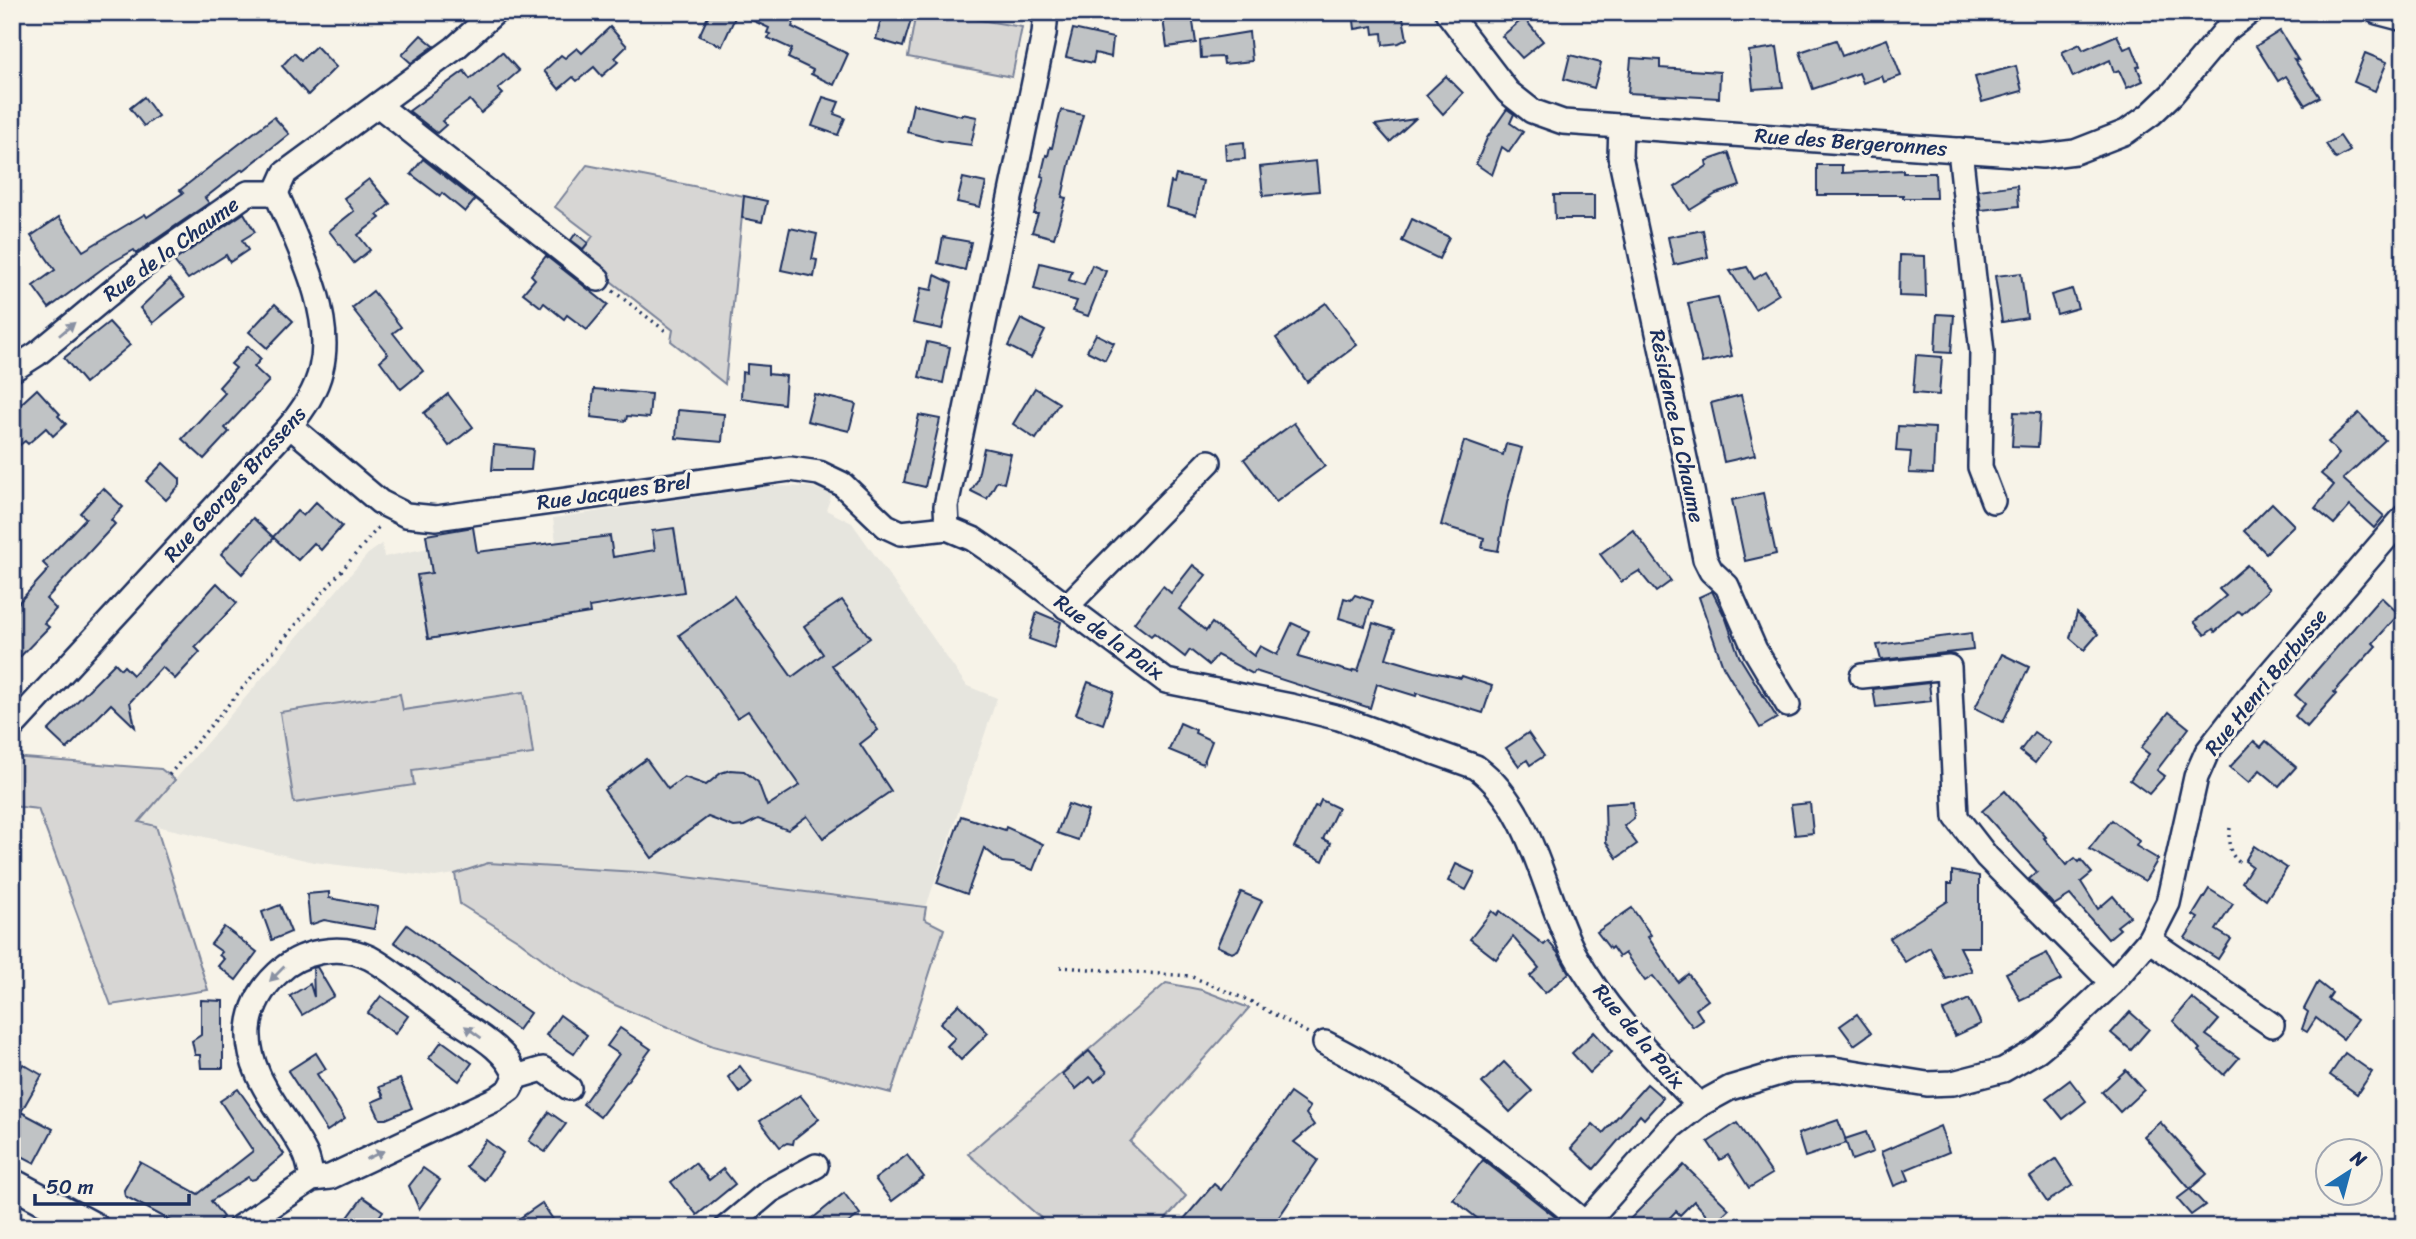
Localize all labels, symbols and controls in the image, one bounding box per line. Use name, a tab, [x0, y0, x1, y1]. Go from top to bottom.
street label: Rue des Bergeronnes	[1754, 116, 1949, 168]
street label: Rue de la Chaume	[94, 186, 248, 312]
one-way arrow	[58, 322, 75, 337]
street label: Résidence La Chaume	[1638, 326, 1716, 526]
street label: Rue Georges Brassens	[154, 396, 316, 571]
street label: Rue Jacques Brel	[534, 462, 695, 522]
street label: Rue de la Paix	[1046, 584, 1172, 690]
street label: Rue Henri Barbusse	[2194, 600, 2338, 764]
one-way arrow	[269, 965, 286, 981]
street label: Rue de la Paix	[1583, 974, 1695, 1098]
one-way arrow	[464, 1025, 482, 1039]
north arrow	[2314, 1138, 2384, 1208]
text: N	[2343, 1141, 2374, 1176]
one-way arrow	[365, 1149, 385, 1161]
scale bar	[35, 1162, 189, 1206]
text: 50 m	[46, 1168, 94, 1206]

